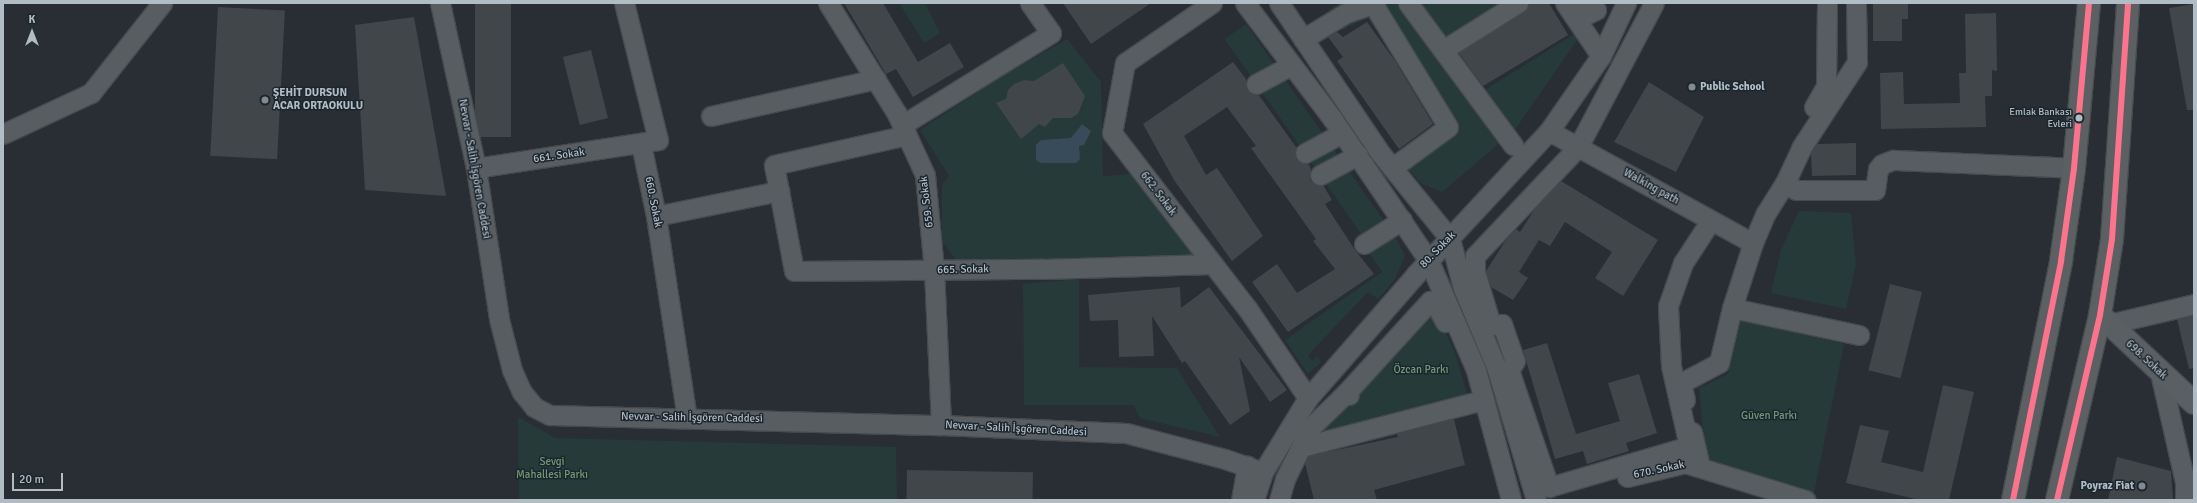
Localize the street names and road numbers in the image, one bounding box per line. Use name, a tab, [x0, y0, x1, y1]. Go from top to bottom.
street label: Nevvar - Salih İşgören Caddesi	[455, 98, 493, 240]
street label: 661. Sokak	[533, 146, 585, 166]
street label: Walking path	[1621, 166, 1681, 208]
street label: 662. Sokak	[1137, 169, 1179, 219]
street label: 660. Sokak	[642, 175, 664, 229]
street label: 659. Sokak	[917, 176, 937, 228]
street label: 80. Sokak	[1417, 229, 1459, 271]
street label: 665. Sokak	[937, 263, 989, 277]
street label: 698. Sokak	[2123, 338, 2169, 382]
street label: Nevvar - Salih İşgören Caddesi	[621, 410, 763, 426]
street label: Nevvar - Salih İşgören Caddesi	[945, 419, 1087, 439]
street label: 670. Sokak	[1632, 458, 1686, 482]

